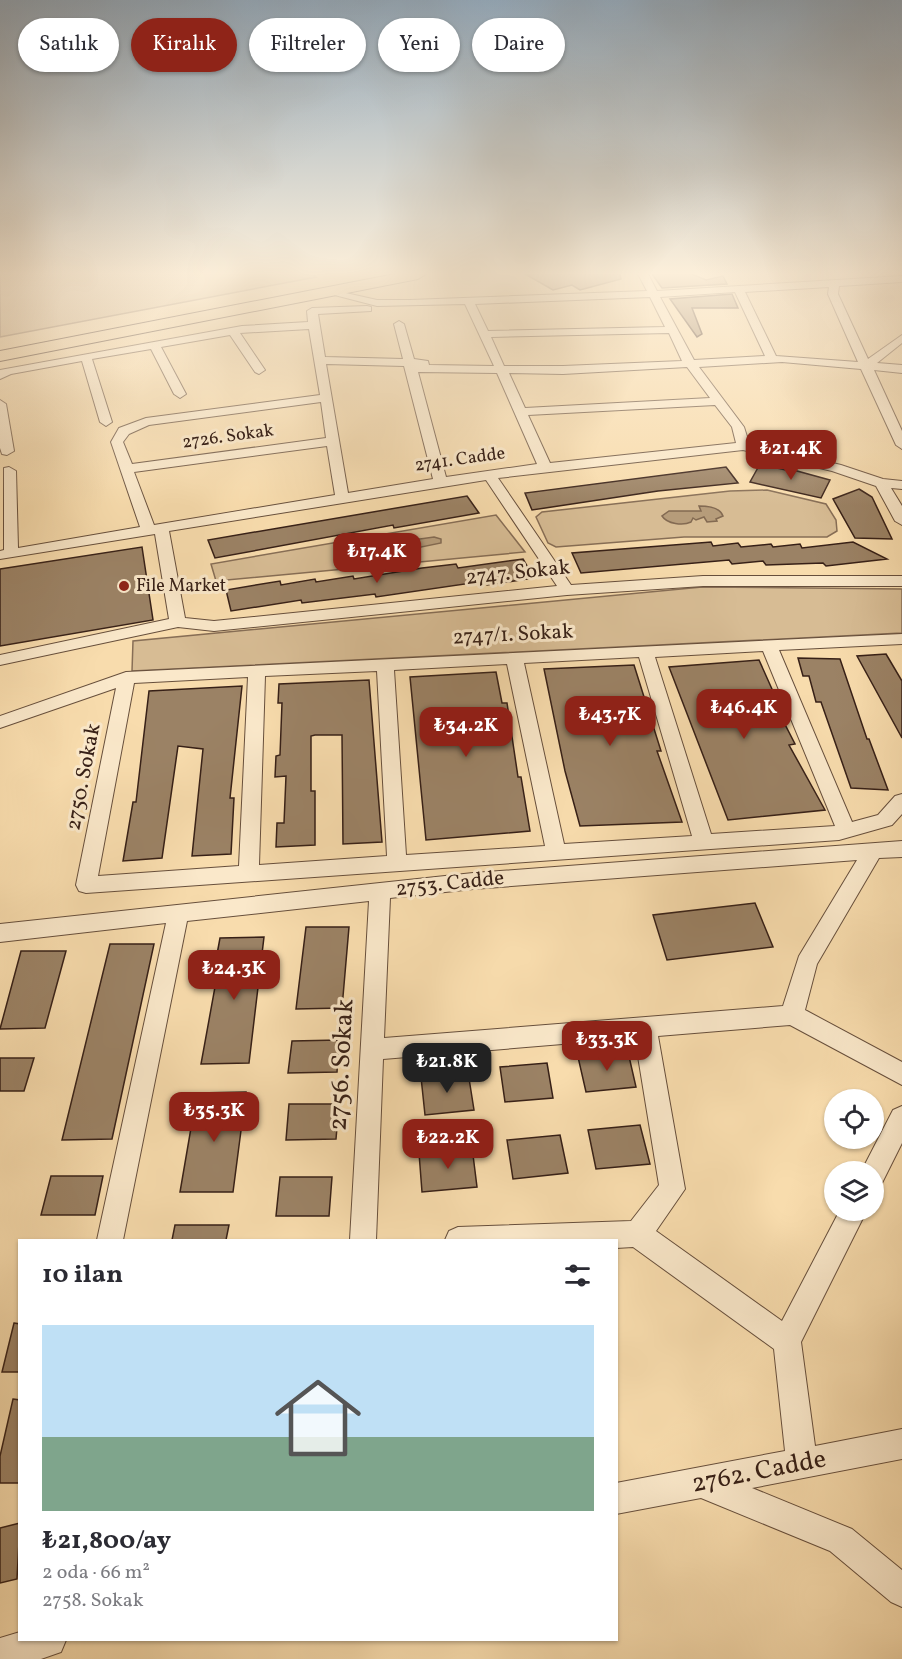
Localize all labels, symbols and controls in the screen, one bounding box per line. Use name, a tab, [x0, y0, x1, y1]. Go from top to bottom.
chip: Satılık	[18, 18, 119, 72]
chip: Kiralık	[131, 18, 237, 72]
chip: Filtreler	[249, 18, 366, 72]
chip: Yeni	[378, 18, 460, 72]
chip: Daire	[472, 18, 565, 72]
street label: 2726. Sokak	[181, 418, 276, 456]
pin: ₺21.4K	[742, 430, 840, 481]
text: ₺21.4K	[760, 435, 822, 463]
street label: 2741. Cadde	[413, 441, 507, 479]
pin: ₺17.4K	[328, 533, 426, 584]
text: ₺17.4K	[347, 538, 407, 566]
street label: 2747. Sokak	[465, 553, 572, 593]
place label: File Market	[136, 574, 226, 599]
marker: File Market	[117, 579, 131, 593]
street label: 2747/1. Sokak	[452, 617, 575, 653]
pin: ₺46.4K	[695, 689, 793, 740]
text: ₺46.4K	[710, 694, 778, 722]
pin: ₺43.7K	[561, 696, 659, 747]
text: ₺43.7K	[579, 701, 641, 729]
pin: ₺34.2K	[417, 707, 515, 758]
text: ₺34.2K	[434, 712, 498, 740]
street label: 2750. Sokak	[59, 721, 109, 833]
street label: 2753. Cadde	[394, 864, 506, 904]
pin: ₺24.3K	[185, 950, 283, 1001]
text: ₺24.3K	[202, 955, 266, 983]
street label: 2756. Sokak	[321, 998, 363, 1132]
pin: ₺33.3K	[558, 1021, 656, 1072]
text: ₺33.3K	[576, 1026, 638, 1054]
pin: ₺21.8K	[398, 1043, 496, 1094]
text: ₺21.8K	[416, 1048, 478, 1076]
map controls	[824, 1089, 884, 1221]
button: locate	[824, 1089, 884, 1149]
pin: ₺35.3K	[165, 1092, 263, 1143]
text: ₺35.3K	[183, 1097, 245, 1125]
pin: ₺22.2K	[399, 1119, 497, 1170]
text: ₺22.2K	[416, 1124, 480, 1152]
button: layers	[824, 1161, 884, 1221]
text: 10 ilan	[42, 1257, 123, 1293]
icon: filters	[561, 1259, 594, 1292]
icon: home	[264, 1364, 372, 1472]
street label: 2762. Cadde	[689, 1441, 829, 1503]
text: ₺21,800/ay	[42, 1523, 171, 1559]
text: 2 oda · 66 m²	[42, 1559, 150, 1587]
text: 2758. Sokak	[42, 1587, 144, 1615]

